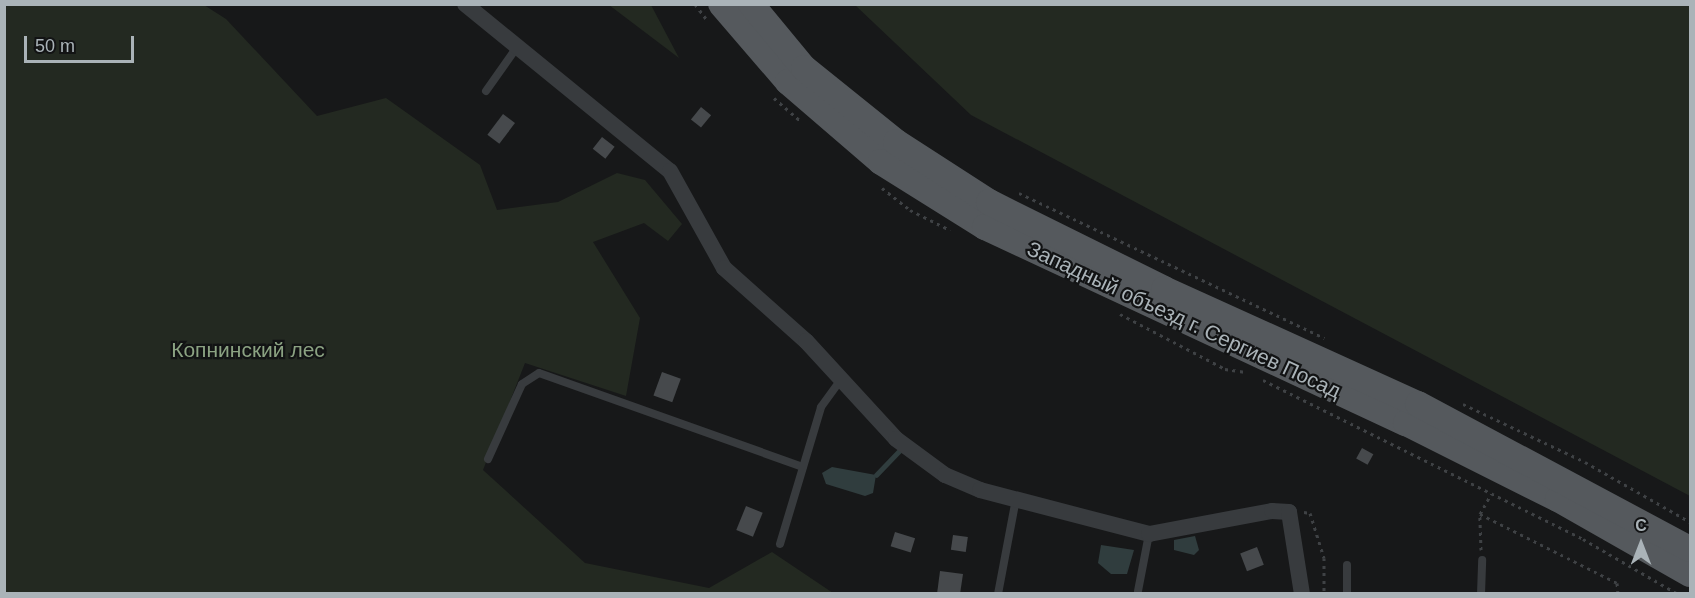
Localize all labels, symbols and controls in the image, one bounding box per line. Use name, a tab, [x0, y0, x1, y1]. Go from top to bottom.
scale bar	[27, 24, 136, 62]
text: 50 m	[35, 36, 75, 56]
street label: Западный объезд г. Сергиев Посад	[1023, 236, 1345, 404]
park label: Копнинский лес	[171, 337, 325, 363]
north arrow	[1611, 514, 1671, 574]
text: С	[1635, 517, 1647, 534]

